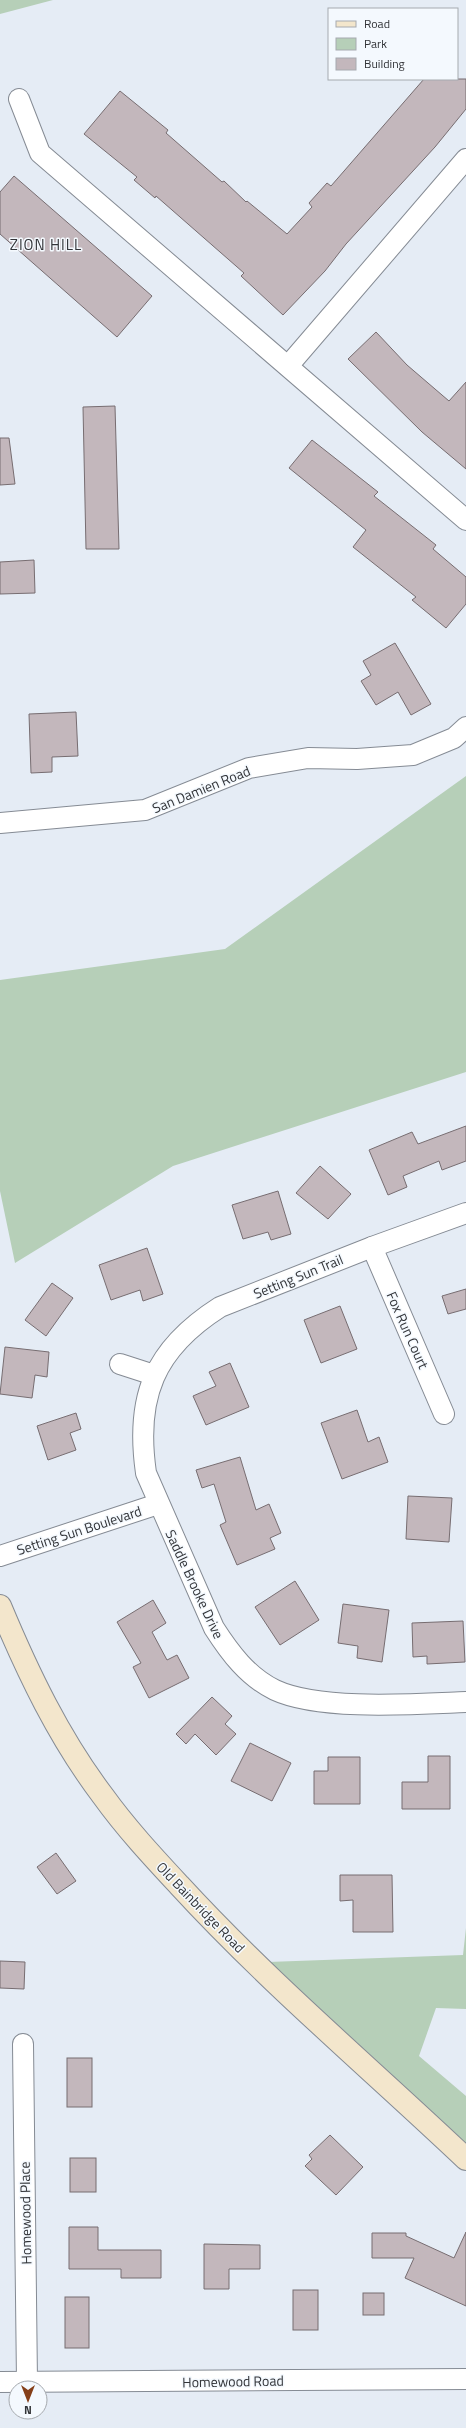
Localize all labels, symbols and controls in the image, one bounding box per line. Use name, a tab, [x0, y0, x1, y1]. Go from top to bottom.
legend	[328, 8, 458, 80]
text: Road	[364, 14, 390, 33]
text: Park	[364, 34, 387, 53]
text: Building	[364, 54, 405, 73]
district label: ZION HILL	[10, 233, 82, 256]
street label: San Damien Road	[149, 760, 253, 818]
street label: Setting Sun Trail	[250, 1248, 346, 1304]
street label: Fox Run Court	[382, 1288, 434, 1372]
street label: Setting Sun Boulevard	[14, 1500, 144, 1560]
street label: Saddle Brooke Drive	[161, 1526, 229, 1642]
street label: Old Bainbridge Road	[152, 1857, 250, 1957]
street label: Homewood Place	[14, 2161, 36, 2265]
street label: Homewood Road	[182, 2370, 284, 2392]
north arrow	[8, 2380, 48, 2420]
text: N	[24, 2402, 32, 2418]

